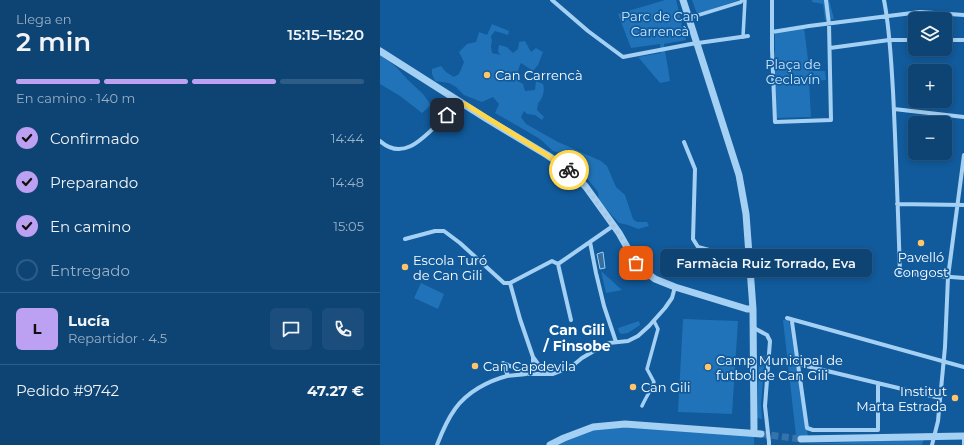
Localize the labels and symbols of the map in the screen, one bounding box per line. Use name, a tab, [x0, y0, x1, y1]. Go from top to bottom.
park label: Parc de Can Carrencà	[621, 8, 699, 39]
park label: Plaça de Ceclavín	[765, 56, 821, 87]
place label: Can Carrencà	[495, 67, 583, 83]
marker: Can Carrencà	[482, 70, 492, 80]
pin	[430, 98, 464, 132]
courier	[549, 150, 589, 190]
marker: Pavelló Congost	[916, 238, 926, 248]
pin	[619, 246, 653, 280]
callout: Farmàcia Ruiz Torrado, Eva	[660, 249, 872, 277]
place label: Pavelló Congost	[894, 249, 948, 280]
place label: Escola Turó de Can Gili	[413, 252, 487, 283]
marker: Escola Turó de Can Gili	[400, 262, 410, 272]
district label: Can Gili / Finsobe	[542, 321, 611, 355]
place label: Camp Municipal de futbol de Can Gili	[716, 352, 843, 383]
place label: Can Capdevila	[483, 358, 576, 374]
marker: Can Capdevila	[470, 361, 480, 371]
marker: Camp Municipal de futbol de Can Gili	[703, 362, 713, 372]
place label: Can Gili	[641, 379, 691, 395]
marker: Can Gili	[628, 382, 638, 392]
place label: Institut Marta Estrada	[856, 383, 947, 414]
marker: Institut Marta Estrada	[950, 393, 960, 403]

